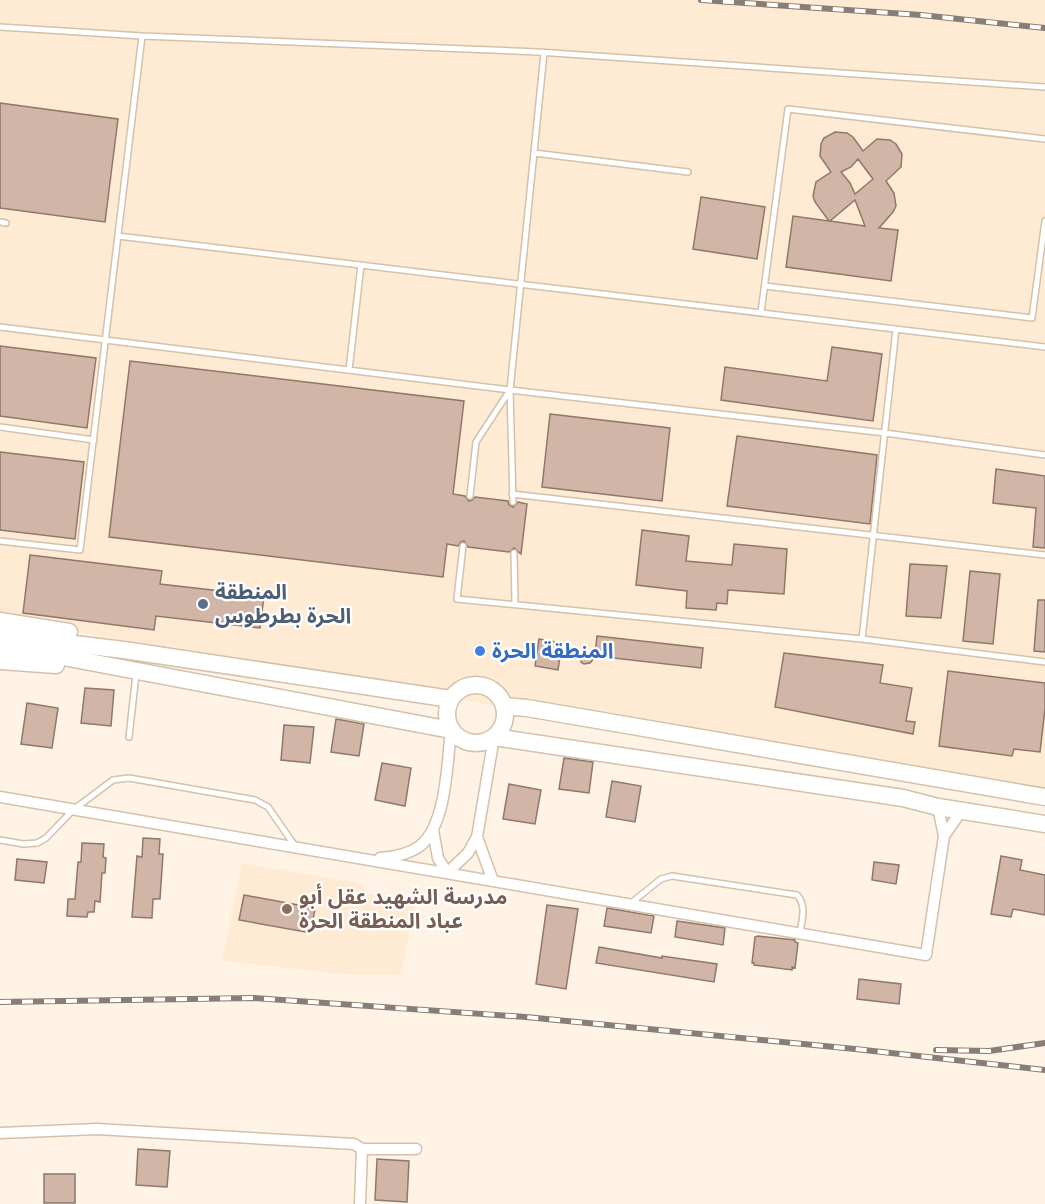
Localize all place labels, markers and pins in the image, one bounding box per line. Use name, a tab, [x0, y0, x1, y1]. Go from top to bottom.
place label: المنطقة الحرة بطرطوس	[215, 580, 351, 628]
marker: المنطقة الحرة بطرطوس	[196, 597, 210, 611]
place label: المنطقة الحرة	[492, 639, 613, 663]
marker: المنطقة الحرة	[473, 644, 487, 658]
place label: مدرسة الشهيد عقل أبو عباد المنطقة الحرة	[299, 883, 507, 933]
marker: مدرسة الشهيد عقل أبو عباد المنطقة الحرة	[280, 902, 294, 916]

